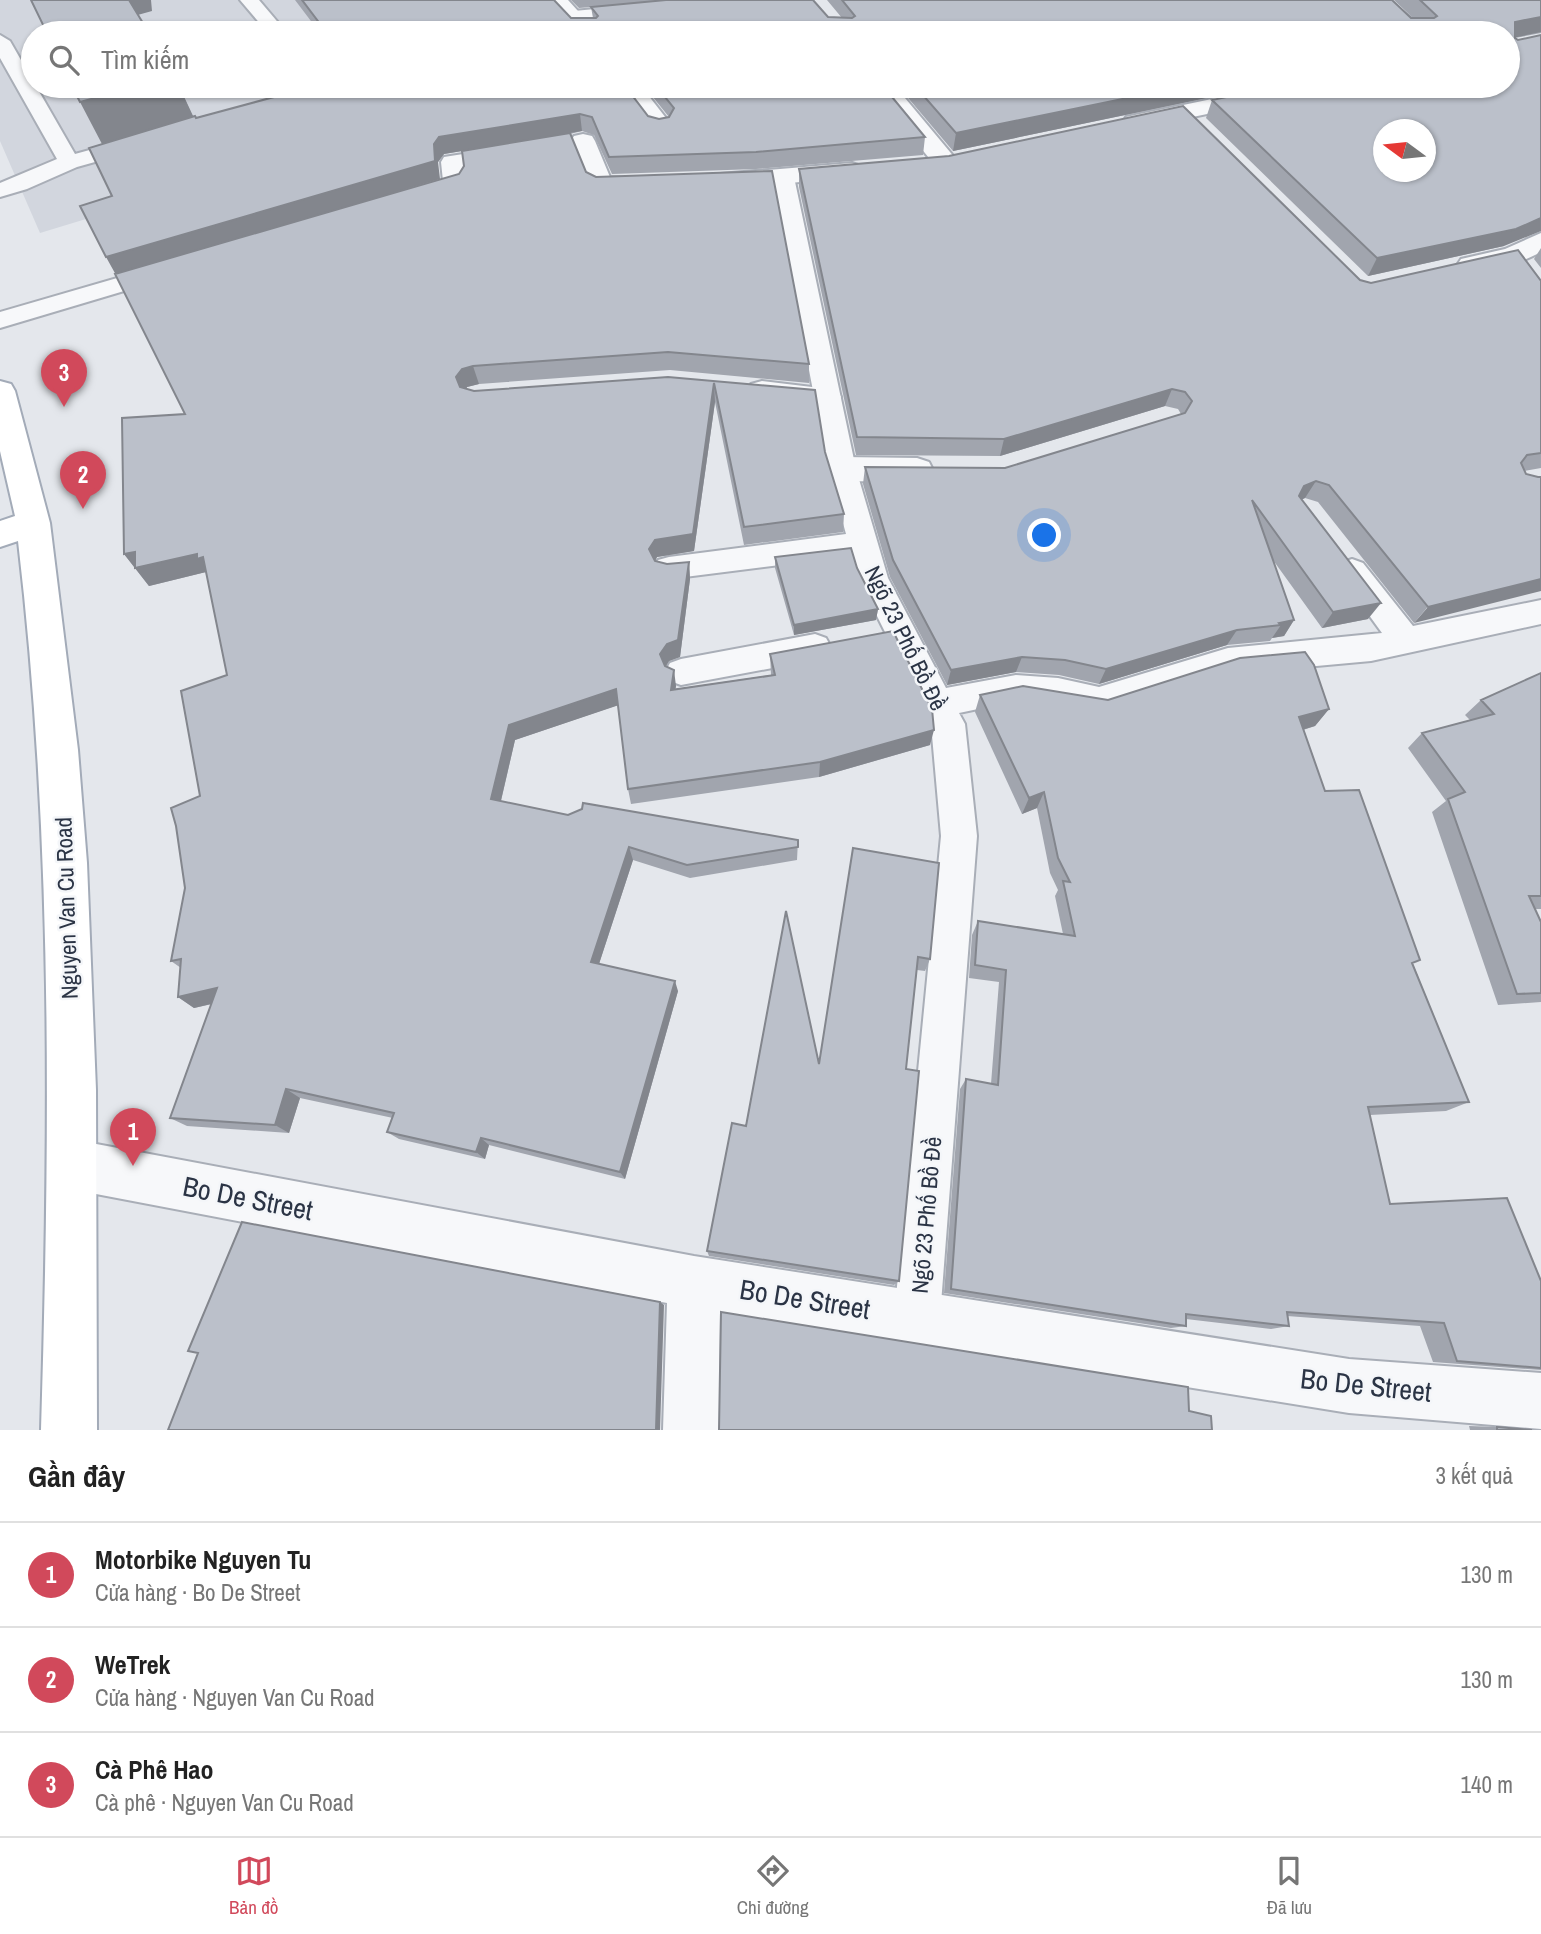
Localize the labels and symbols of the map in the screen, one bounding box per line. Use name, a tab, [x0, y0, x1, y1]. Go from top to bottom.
north arrow	[1373, 119, 1436, 182]
pin: 3	[41, 349, 87, 407]
pin: 2	[60, 451, 106, 509]
your location	[1027, 518, 1061, 552]
street label: Ngõ 23 Phố Bồ Đề	[858, 561, 954, 715]
street label: Nguyen Van Cu Road	[47, 816, 85, 1000]
pin: 1	[110, 1108, 156, 1166]
street label: Ngõ 23 Phố Bồ Đề	[904, 1135, 948, 1295]
street label: Bo De Street	[180, 1167, 316, 1229]
street label: Bo De Street	[737, 1270, 873, 1328]
street label: Bo De Street	[1299, 1359, 1433, 1411]

